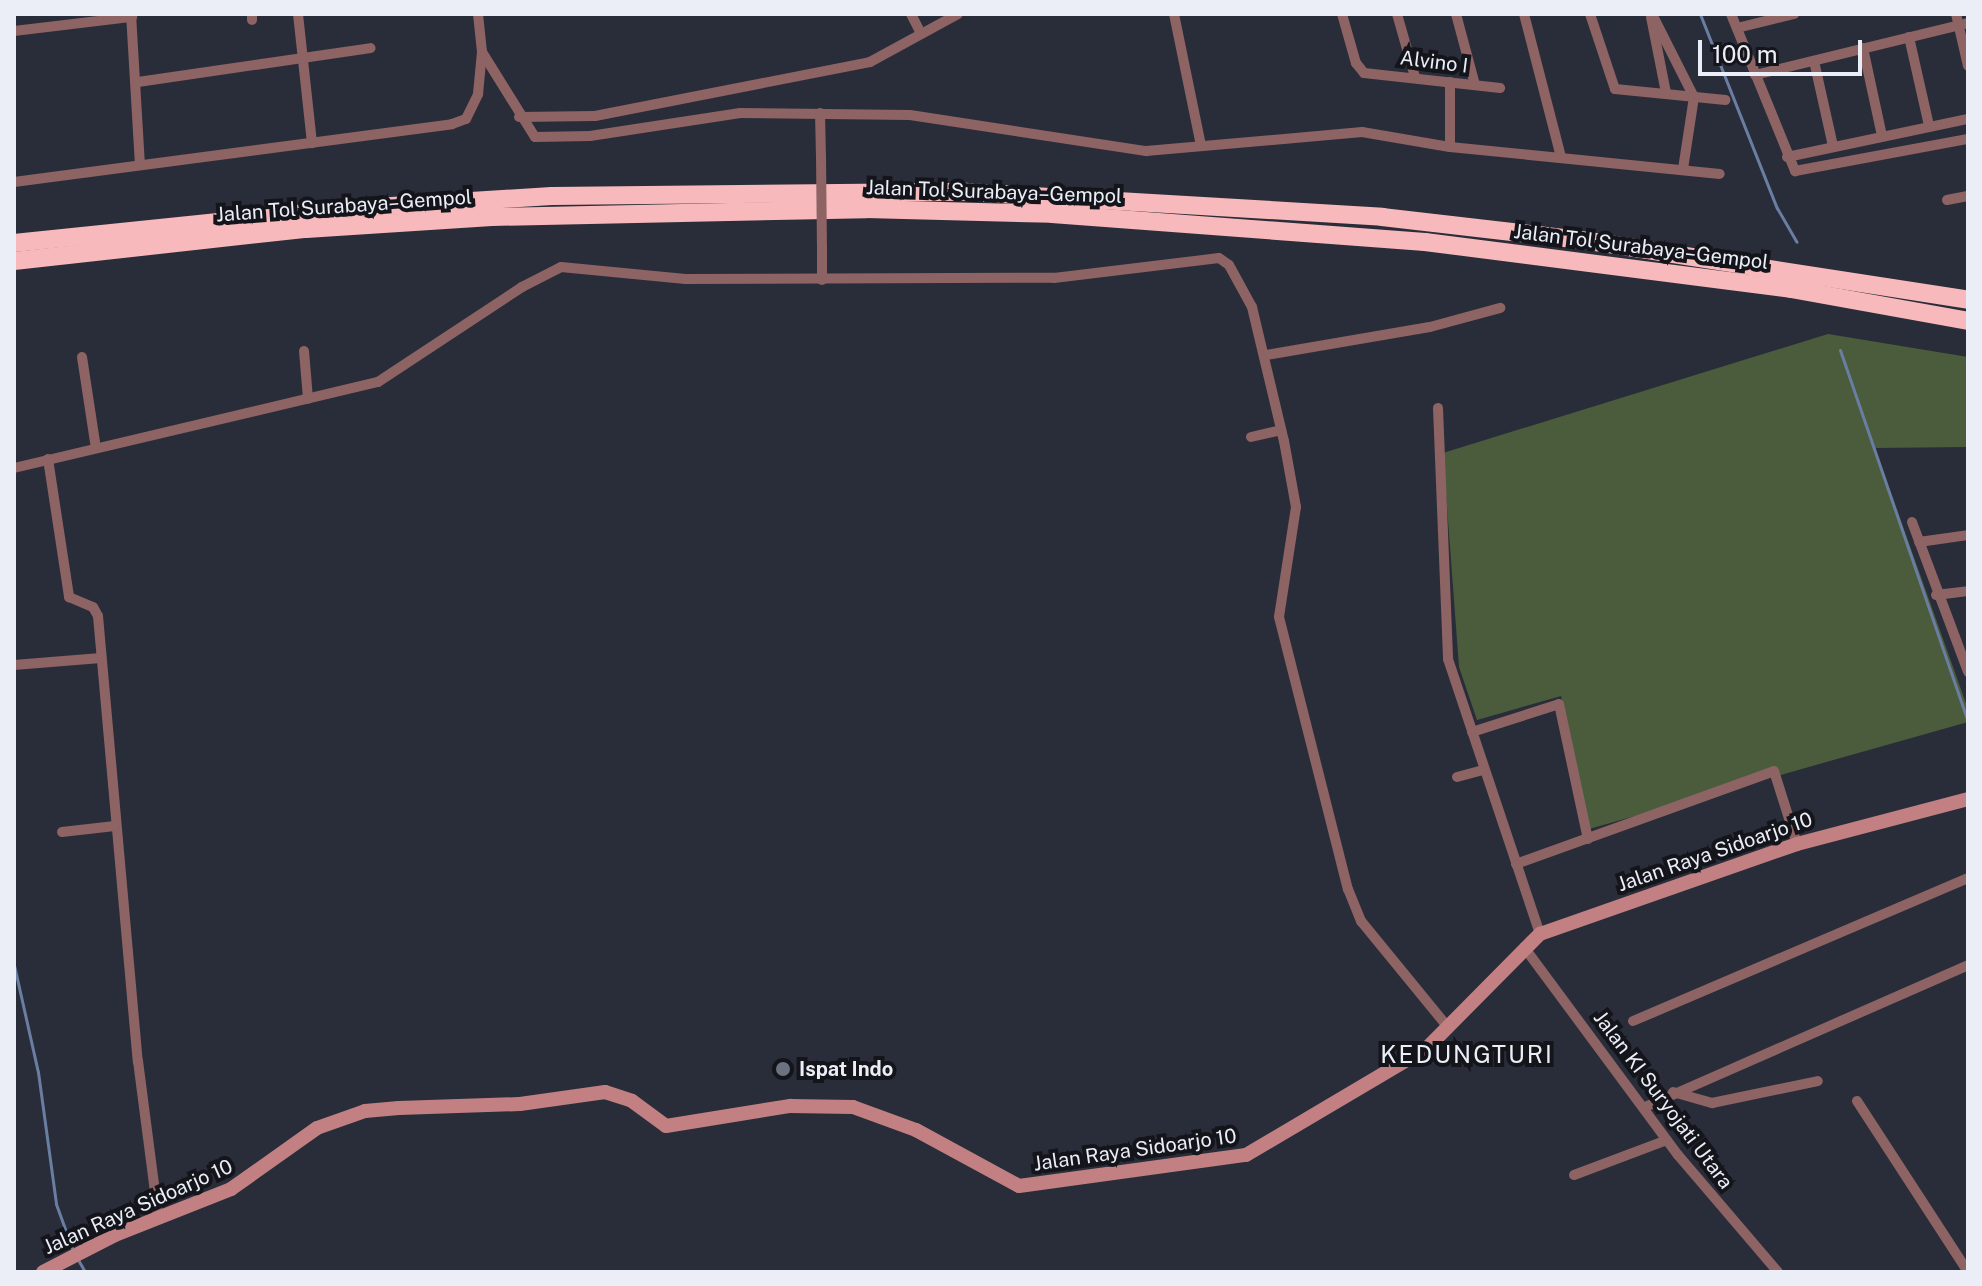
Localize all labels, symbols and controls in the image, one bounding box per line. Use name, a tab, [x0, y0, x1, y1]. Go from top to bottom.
scale bar	[1702, 24, 1866, 74]
text: 100 m	[1712, 40, 1778, 68]
street label: Alvino I	[1399, 46, 1469, 78]
street label: Jalan Tol Surabaya–Gempol	[865, 176, 1123, 208]
street label: Jalan Tol Surabaya–Gempol	[215, 185, 473, 227]
street label: Jalan Tol Surabaya–Gempol	[1512, 219, 1770, 275]
street label: Jalan Raya Sidoarjo 10	[1614, 807, 1816, 897]
street label: Jalan KI Suryojati Utara	[1588, 1006, 1738, 1194]
district label: KEDUNGTURI	[1380, 1041, 1554, 1069]
place label: Ispat Indo	[799, 1057, 893, 1081]
marker: Ispat Indo	[774, 1060, 792, 1078]
street label: Jalan Raya Sidoarjo 10	[1032, 1124, 1238, 1176]
street label: Jalan Raya Sidoarjo 10	[40, 1154, 236, 1260]

